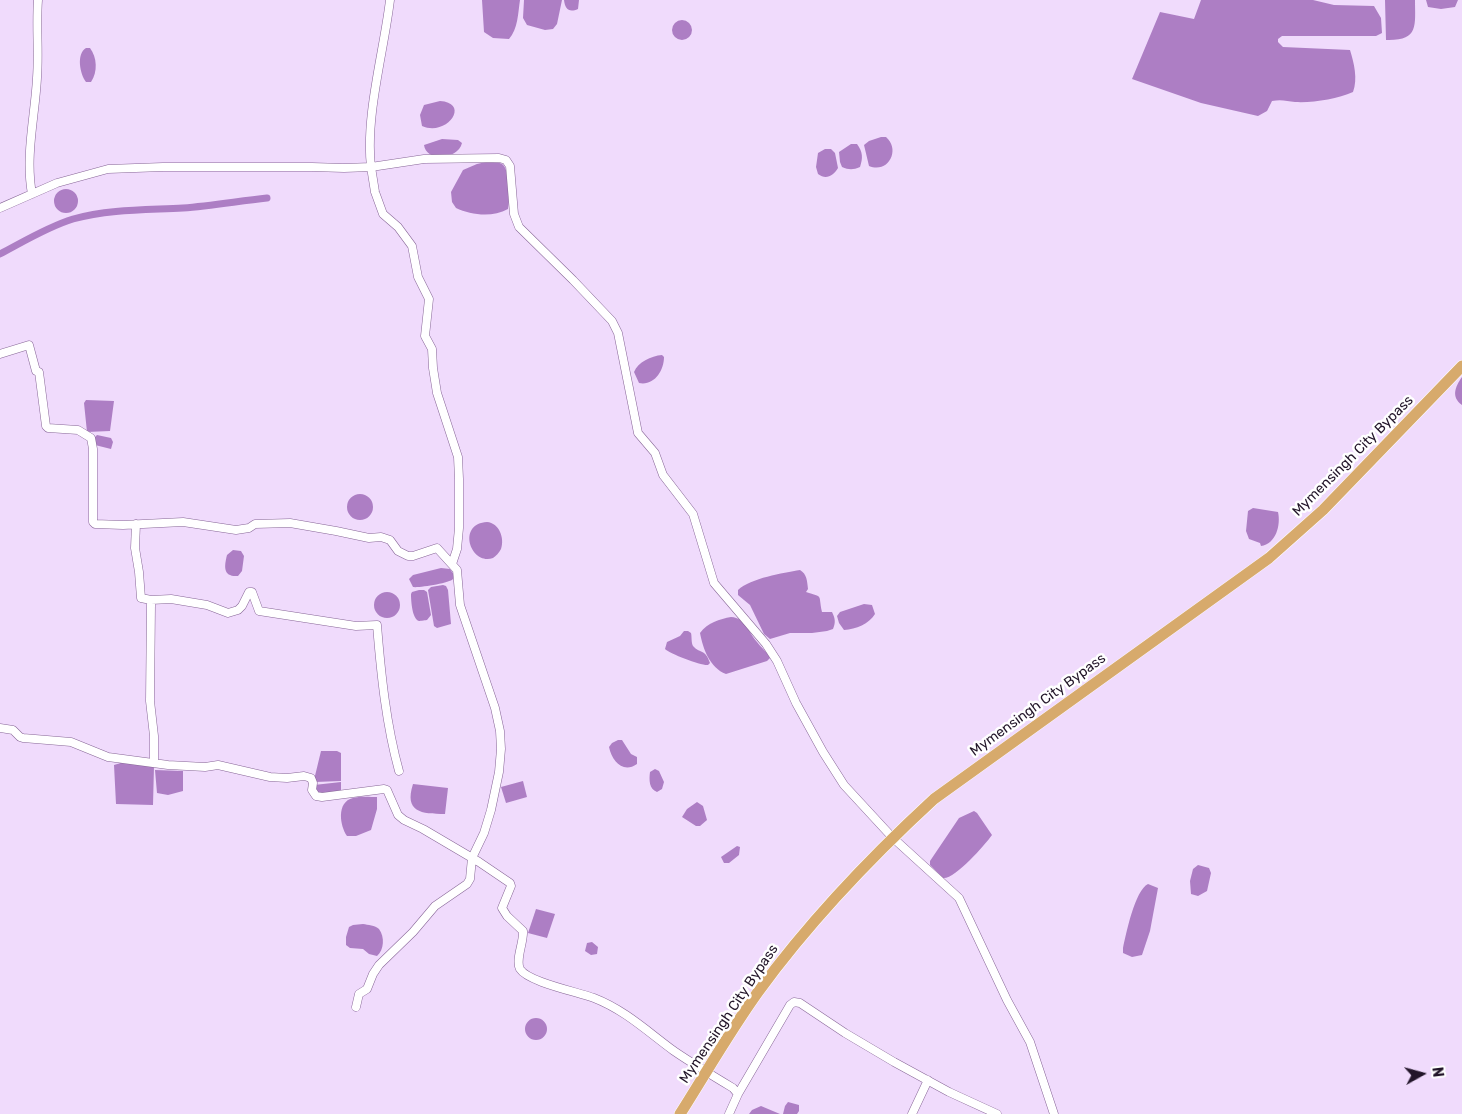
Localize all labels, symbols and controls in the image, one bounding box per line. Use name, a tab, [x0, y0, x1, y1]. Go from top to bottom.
street label: Mymensingh City Bypass	[1289, 392, 1417, 520]
street label: Mymensingh City Bypass	[967, 650, 1109, 760]
street label: Mymensingh City Bypass	[676, 941, 782, 1087]
north arrow	[1397, 1049, 1447, 1099]
text: N	[1428, 1066, 1446, 1078]

